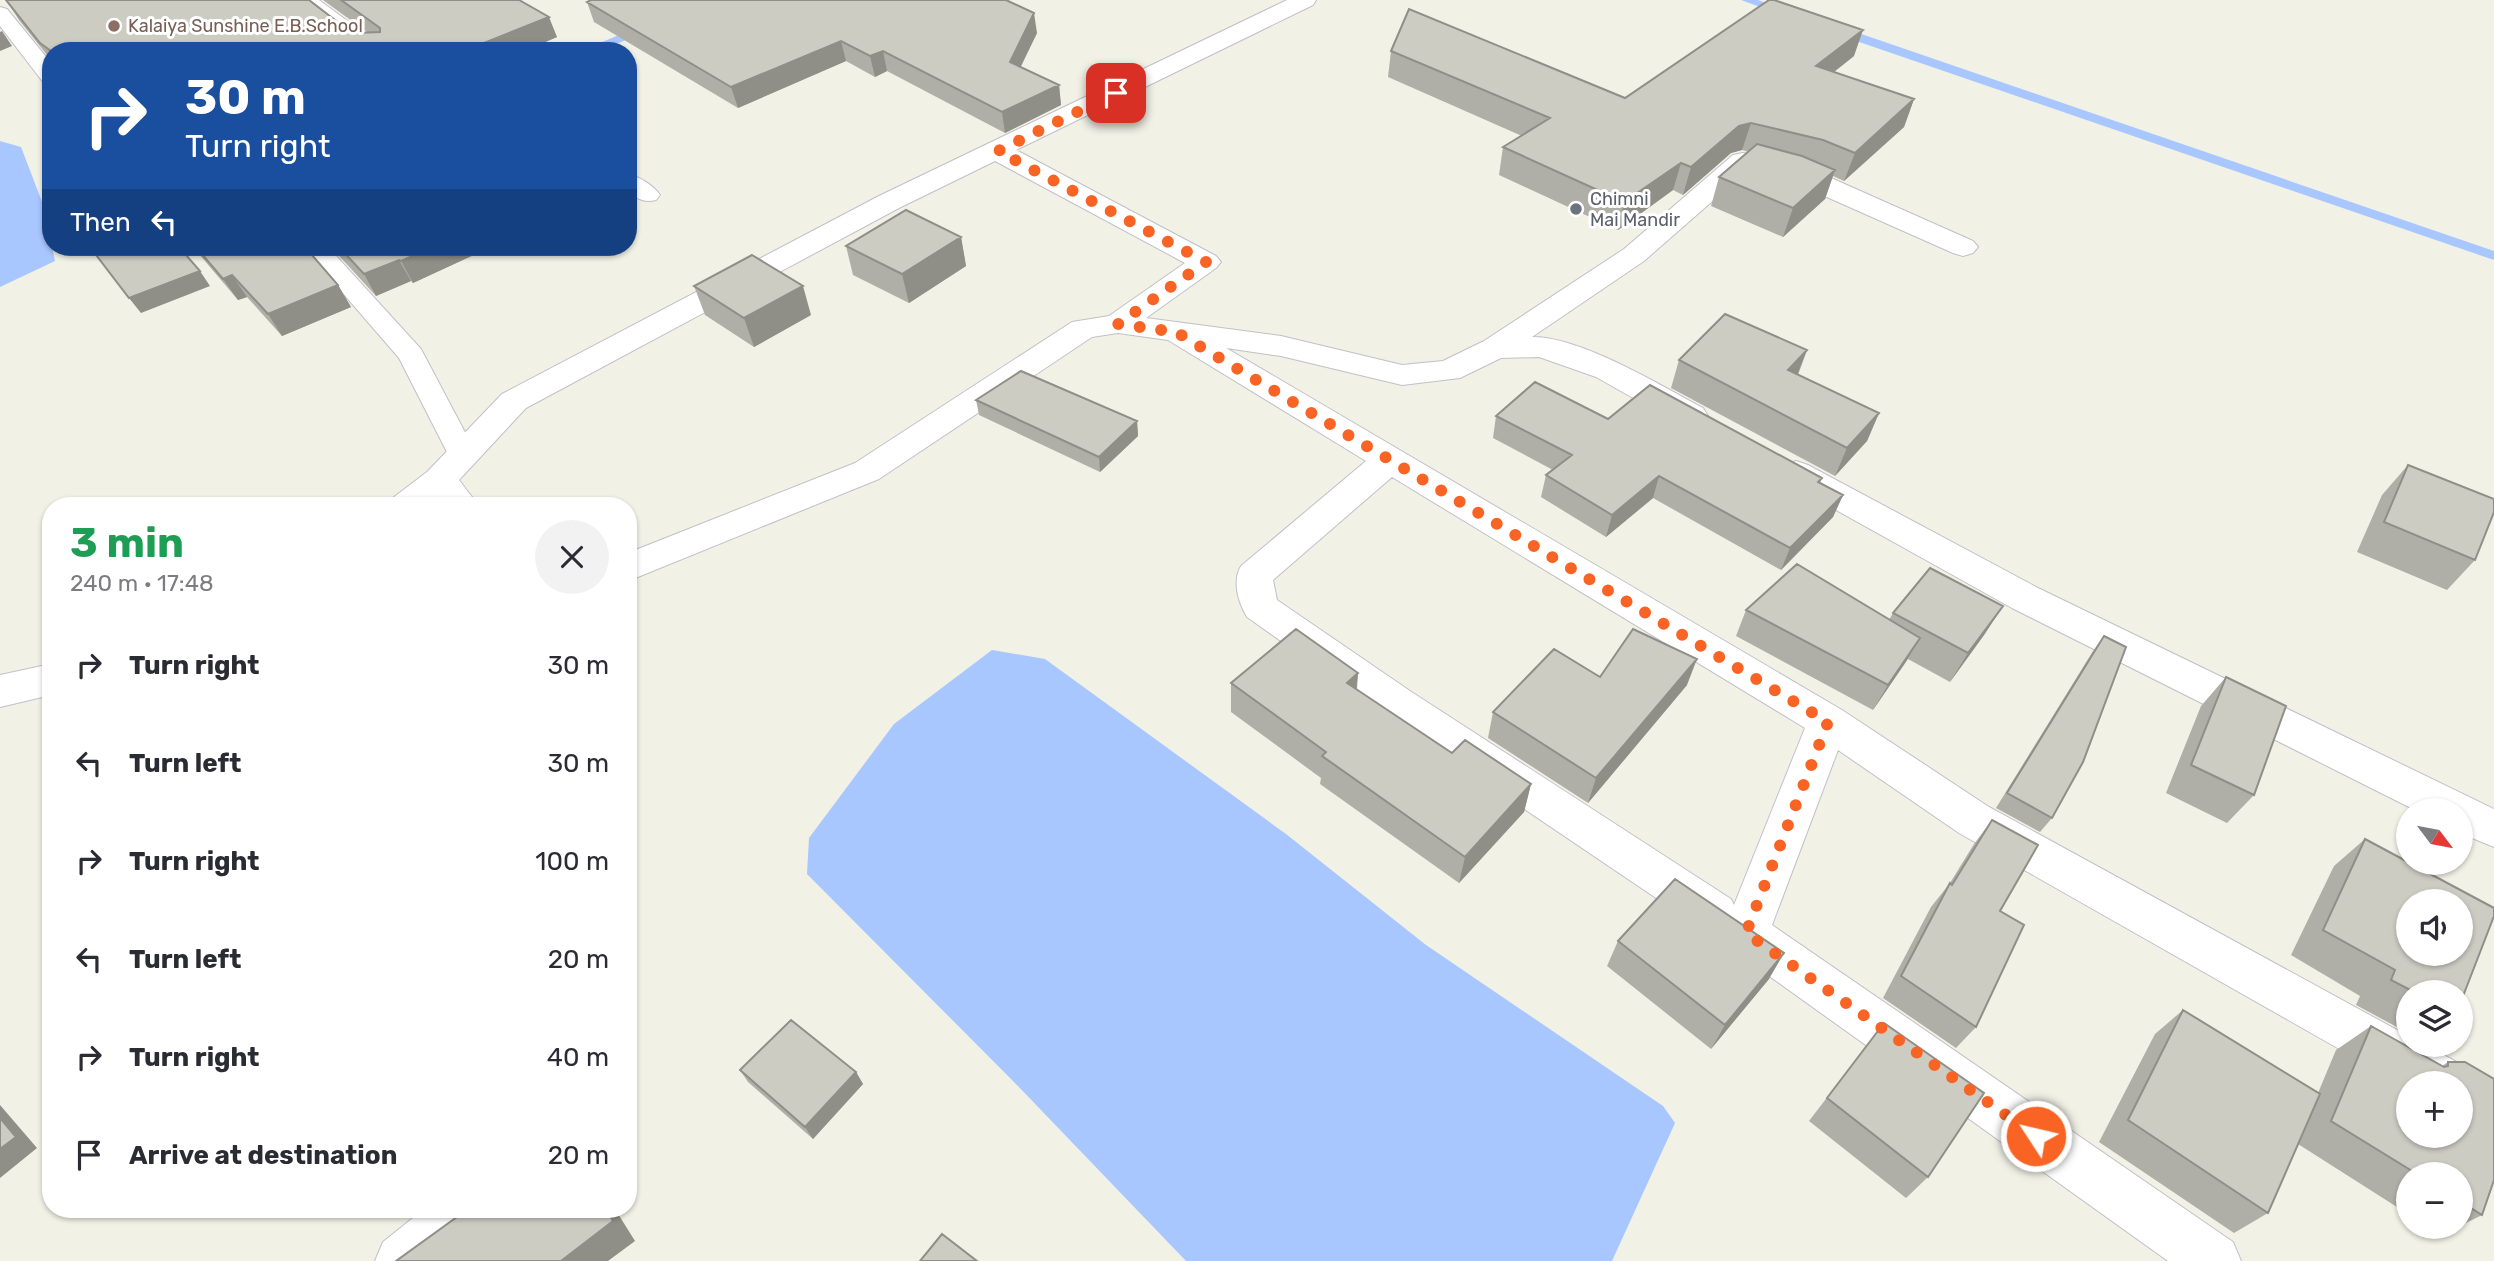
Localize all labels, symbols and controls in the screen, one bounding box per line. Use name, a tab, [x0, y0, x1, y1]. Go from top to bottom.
place label: Kalaiya Sunshine E.B.School	[128, 15, 363, 37]
marker: Kalaiya Sunshine E.B.School	[106, 18, 122, 34]
pin	[1086, 63, 1146, 123]
text: 30 m	[185, 68, 306, 126]
icon: right	[70, 70, 161, 161]
icon: arrive	[1097, 74, 1135, 112]
text: Turn right	[185, 127, 330, 165]
place label: Chimni Mai Mandir	[1590, 188, 1680, 231]
marker: Chimni Mai Mandir	[1568, 201, 1584, 217]
icon: left	[145, 203, 183, 241]
text: Then	[70, 207, 131, 238]
text: 3 min	[70, 518, 184, 568]
button: close	[535, 520, 609, 594]
text: 240 m · 17:48	[70, 569, 214, 597]
icon: right	[70, 646, 108, 684]
text: Turn right	[129, 650, 259, 681]
text: 30 m	[547, 650, 609, 681]
icon: left	[70, 744, 108, 782]
text: Turn left	[129, 748, 241, 779]
text: 30 m	[547, 748, 609, 779]
north arrow	[2396, 798, 2473, 875]
map controls	[2396, 798, 2473, 1239]
icon: right	[70, 842, 108, 880]
text: Turn right	[129, 846, 259, 877]
text: 100 m	[535, 846, 609, 877]
button: sound	[2396, 889, 2473, 966]
icon: left	[70, 940, 108, 978]
text: Turn left	[129, 944, 241, 975]
text: 20 m	[548, 944, 609, 975]
button: layers	[2396, 980, 2473, 1057]
icon: right	[70, 1038, 108, 1076]
text: Turn right	[129, 1042, 259, 1073]
text: 40 m	[547, 1042, 609, 1073]
button: +	[2396, 1071, 2473, 1148]
position arrow	[1999, 1099, 2073, 1173]
icon: arrive	[70, 1136, 108, 1174]
text: Arrive at destination	[129, 1140, 397, 1171]
text: 20 m	[548, 1140, 609, 1171]
button: −	[2396, 1162, 2473, 1239]

